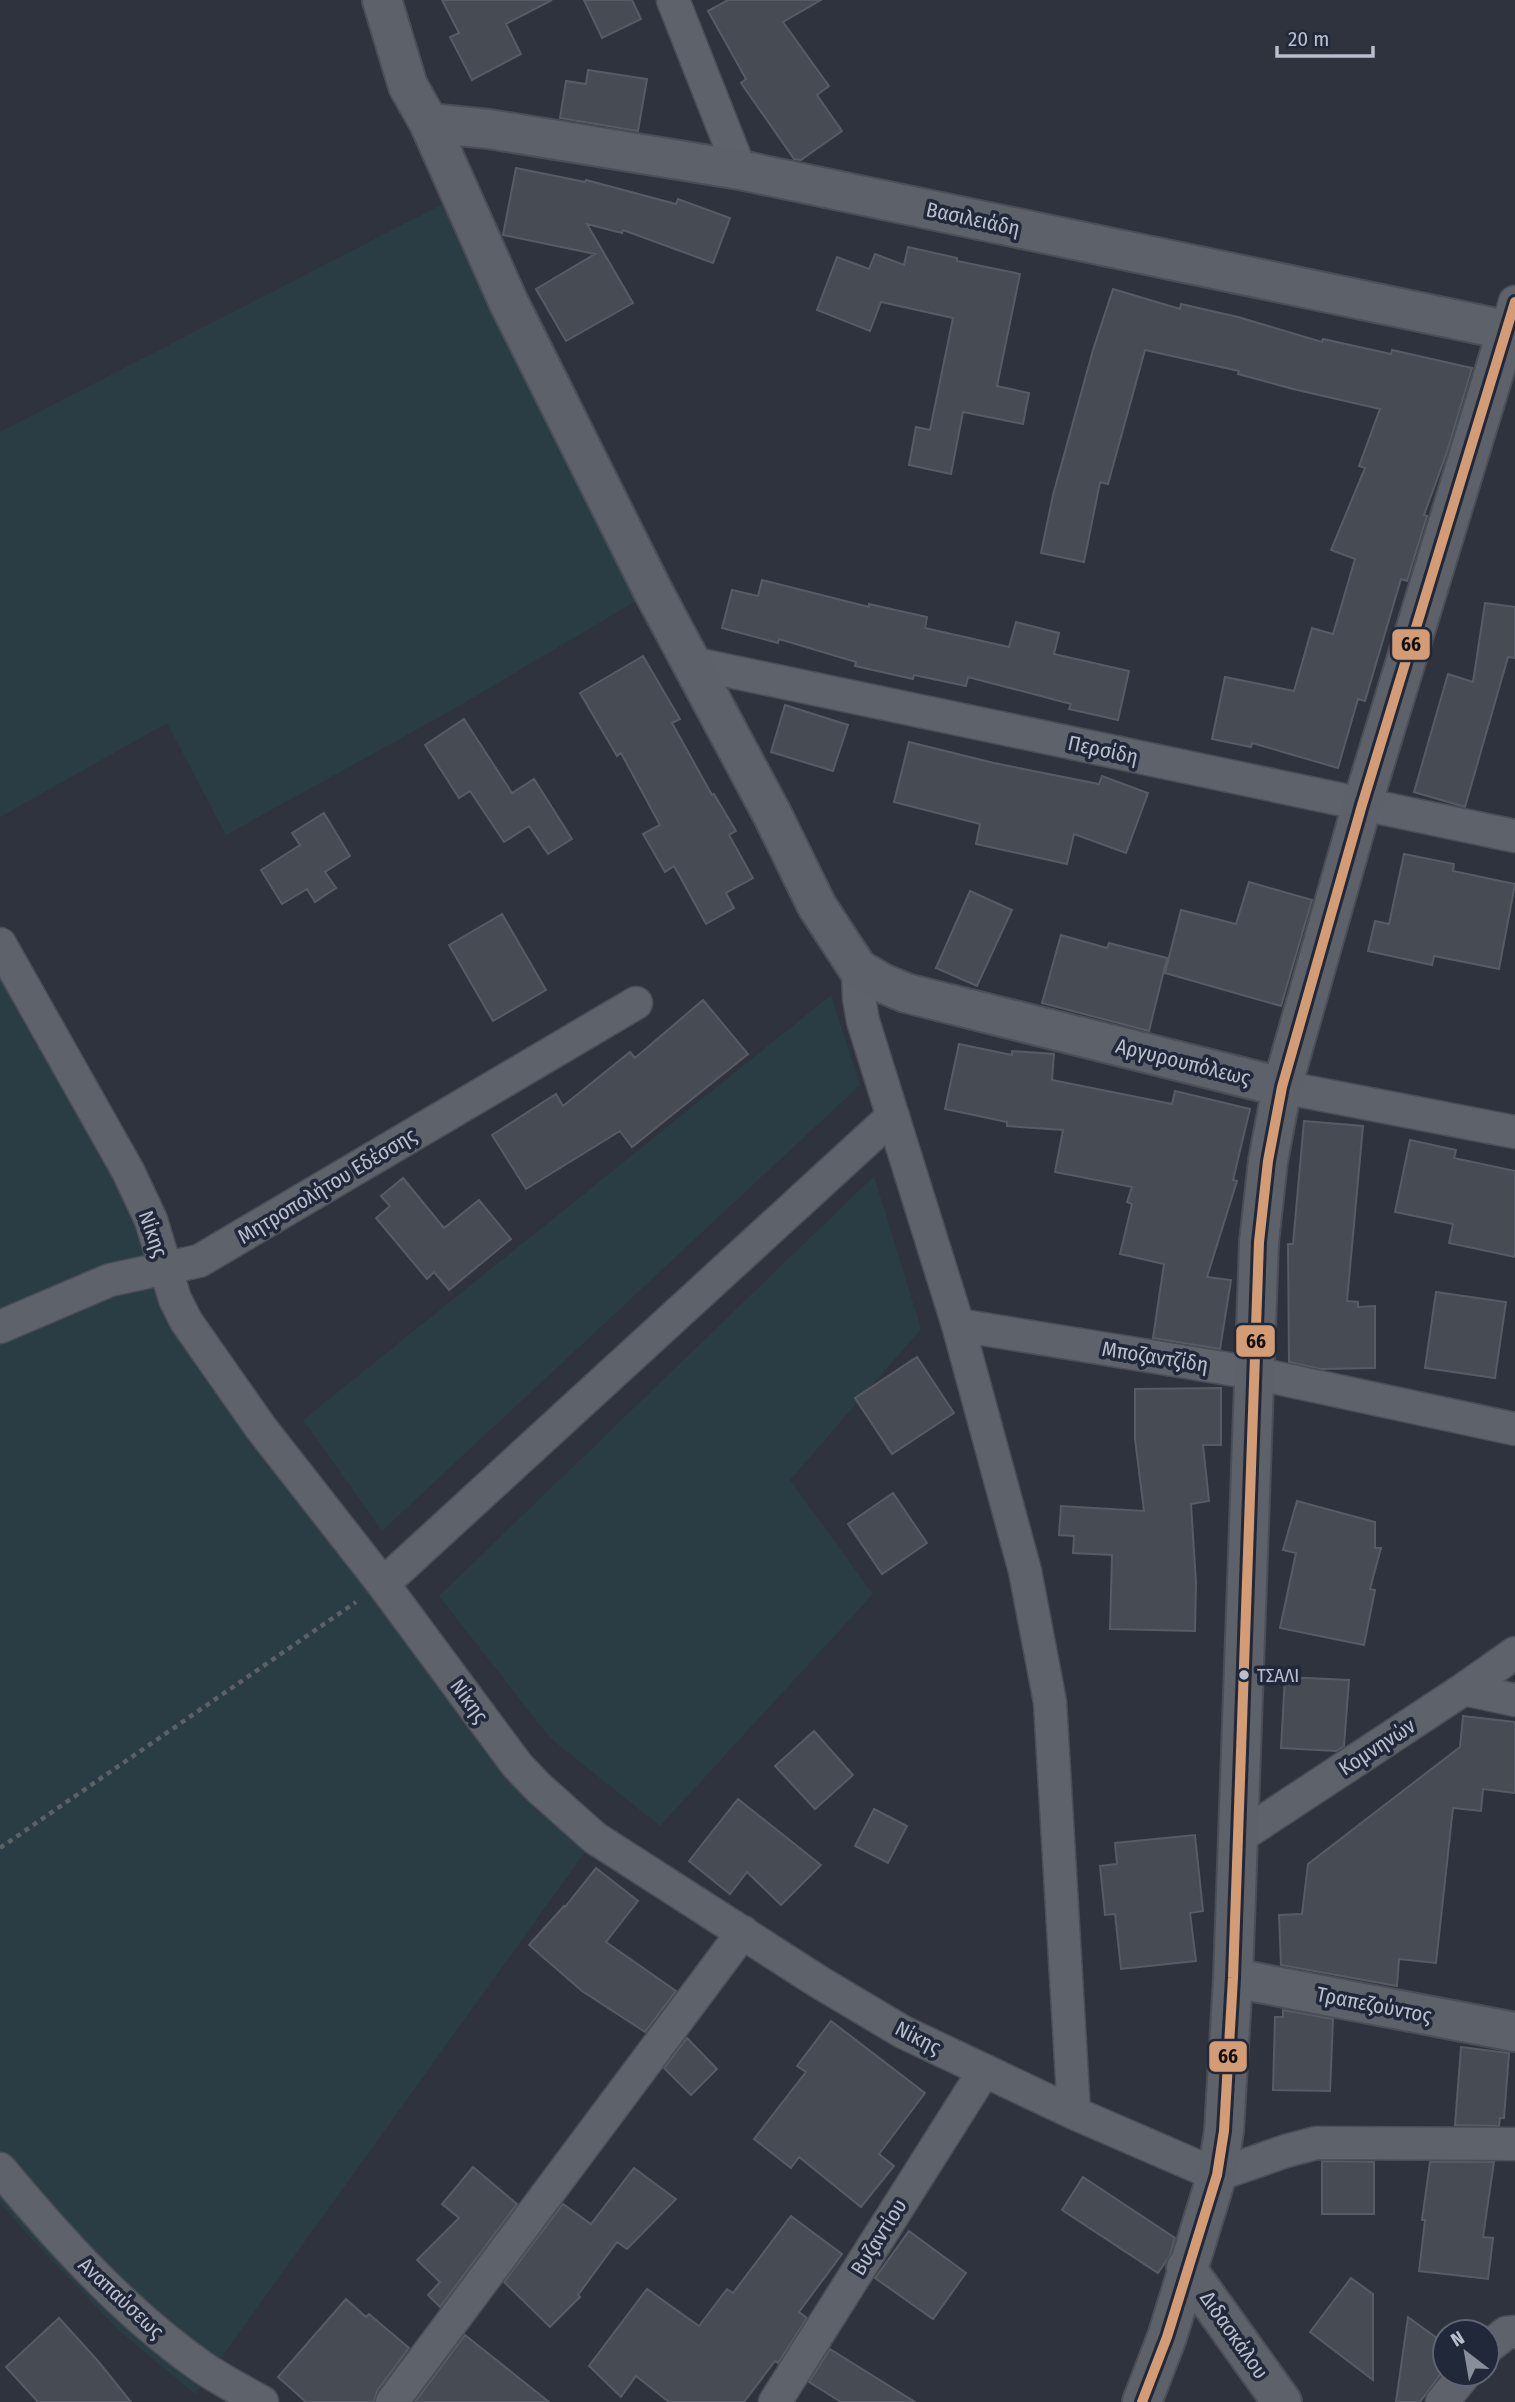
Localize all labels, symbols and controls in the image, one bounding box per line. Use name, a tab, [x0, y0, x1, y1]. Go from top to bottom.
scale bar	[1277, 14, 1373, 58]
text: 20 m	[1288, 26, 1329, 52]
street label: Βασιλειάδη	[924, 196, 1022, 242]
line badge: 66	[1391, 628, 1431, 661]
text: 66	[1401, 633, 1421, 656]
street label: Περσίδη	[1066, 730, 1140, 770]
street label: Αργυρουπόλεως	[1113, 1033, 1253, 1091]
street label: Μητροπολήτου Εδέσσης	[233, 1122, 421, 1250]
street label: Νίκης	[133, 1207, 173, 1261]
line badge: 66	[1235, 1324, 1276, 1358]
text: 66	[1246, 1330, 1266, 1353]
street label: Μποζαντζίδη	[1100, 1336, 1210, 1378]
place label: ΤΣΑΛΙ	[1257, 1664, 1299, 1687]
marker: ΤΣΑΛΙ	[1237, 1668, 1251, 1682]
street label: Νίκης	[444, 1674, 494, 1728]
street label: Κομνηνών	[1334, 1713, 1420, 1781]
street label: Τραπεζούντος	[1314, 1981, 1434, 2029]
street label: Νίκης	[891, 2016, 945, 2061]
line badge: 66	[1208, 2040, 1248, 2073]
text: 66	[1218, 2045, 1238, 2068]
street label: Βυζαντίου	[845, 2194, 913, 2280]
street label: Αναπαύσεως	[73, 2252, 169, 2344]
street label: Διδασκάλου	[1194, 2286, 1274, 2384]
north arrow	[1431, 2318, 1501, 2388]
text: N	[1447, 2326, 1468, 2352]

